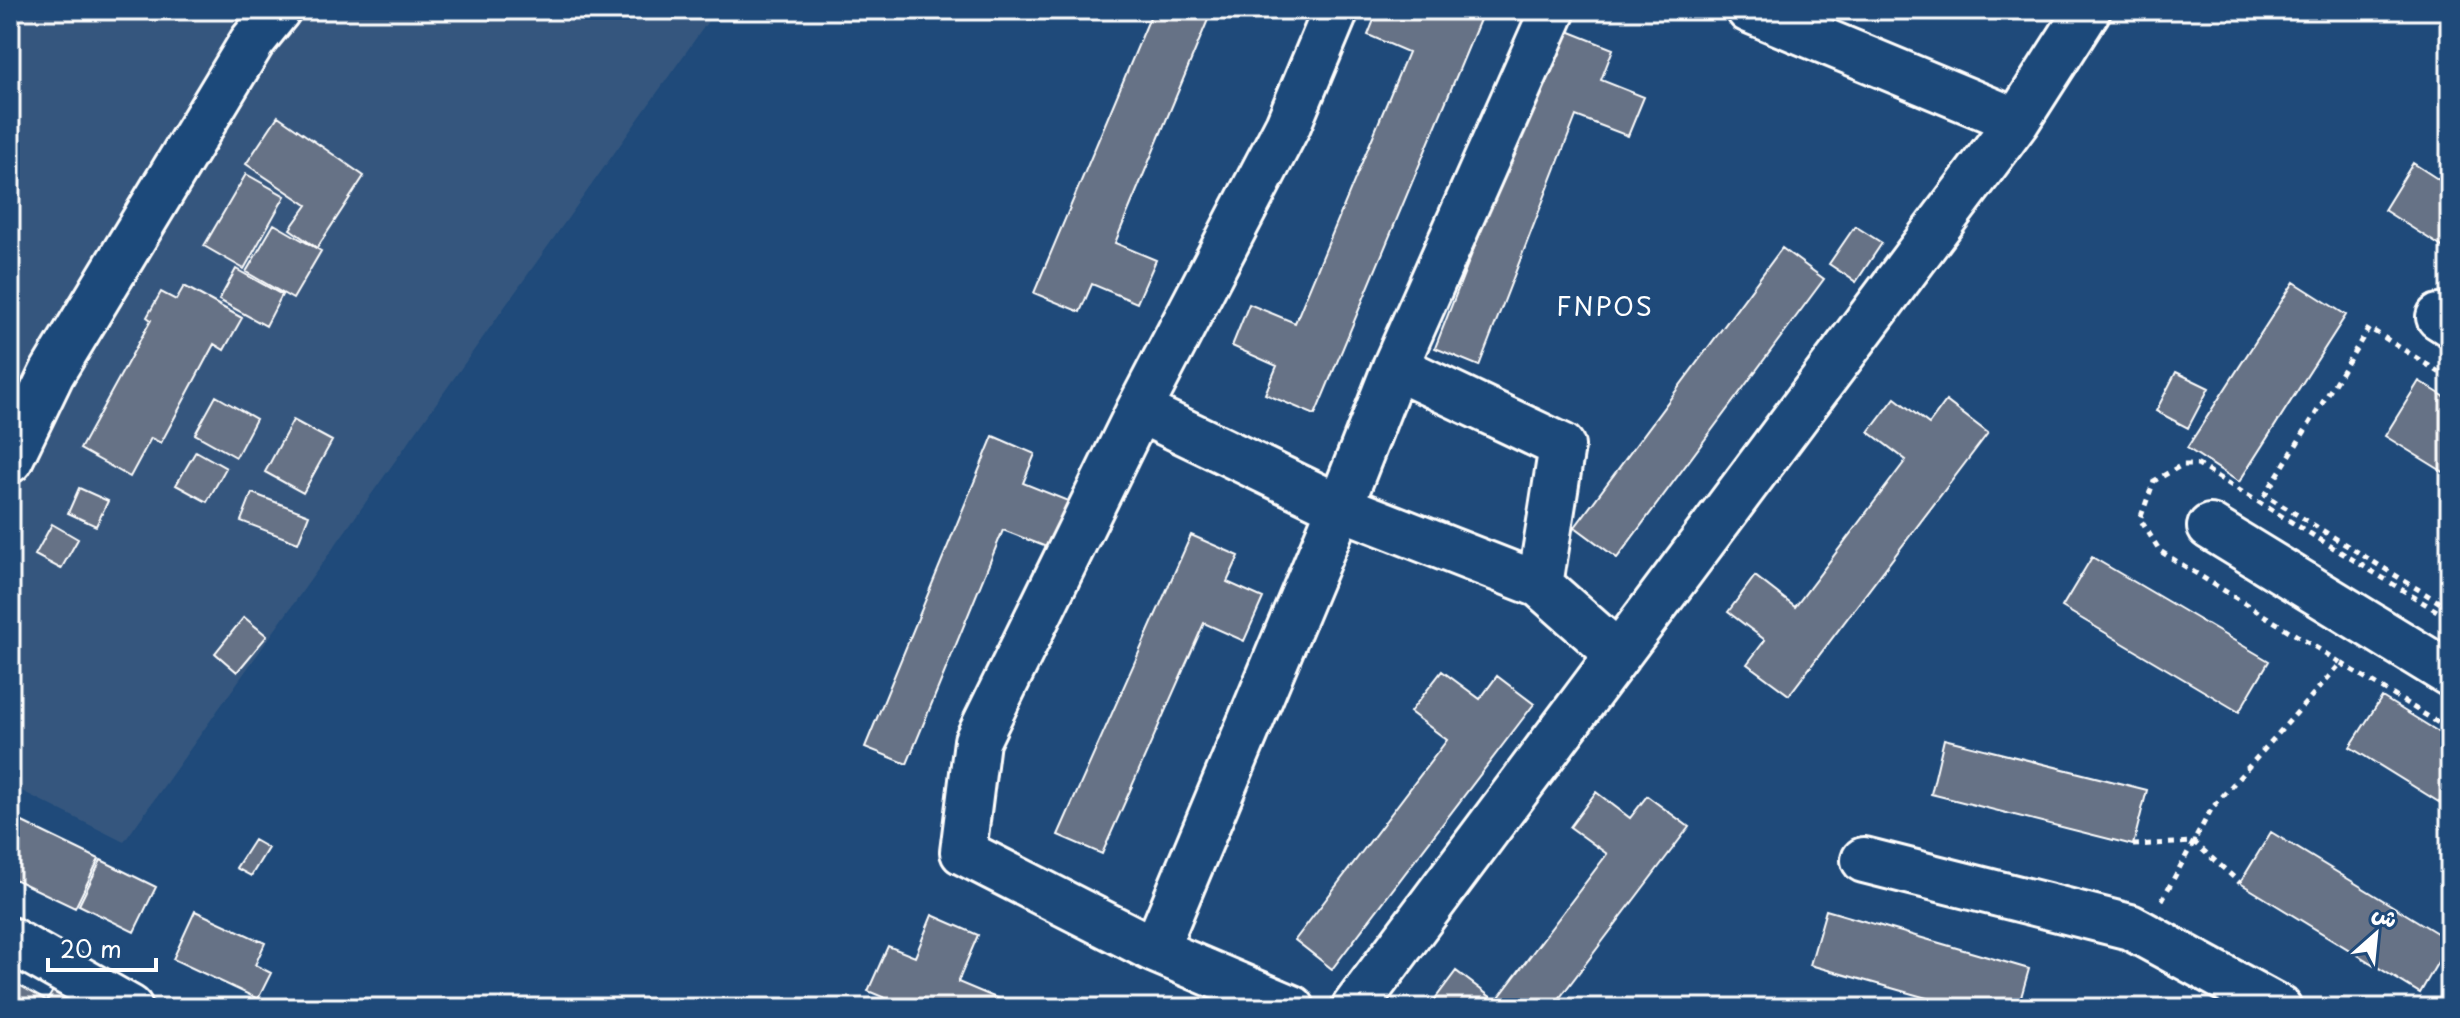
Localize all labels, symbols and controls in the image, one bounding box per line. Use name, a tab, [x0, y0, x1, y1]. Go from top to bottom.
district label: FNPOS	[1556, 286, 1654, 325]
north arrow	[2336, 894, 2416, 974]
text: ش	[2367, 895, 2404, 935]
scale bar	[48, 922, 156, 972]
text: 20 m	[60, 930, 122, 966]

